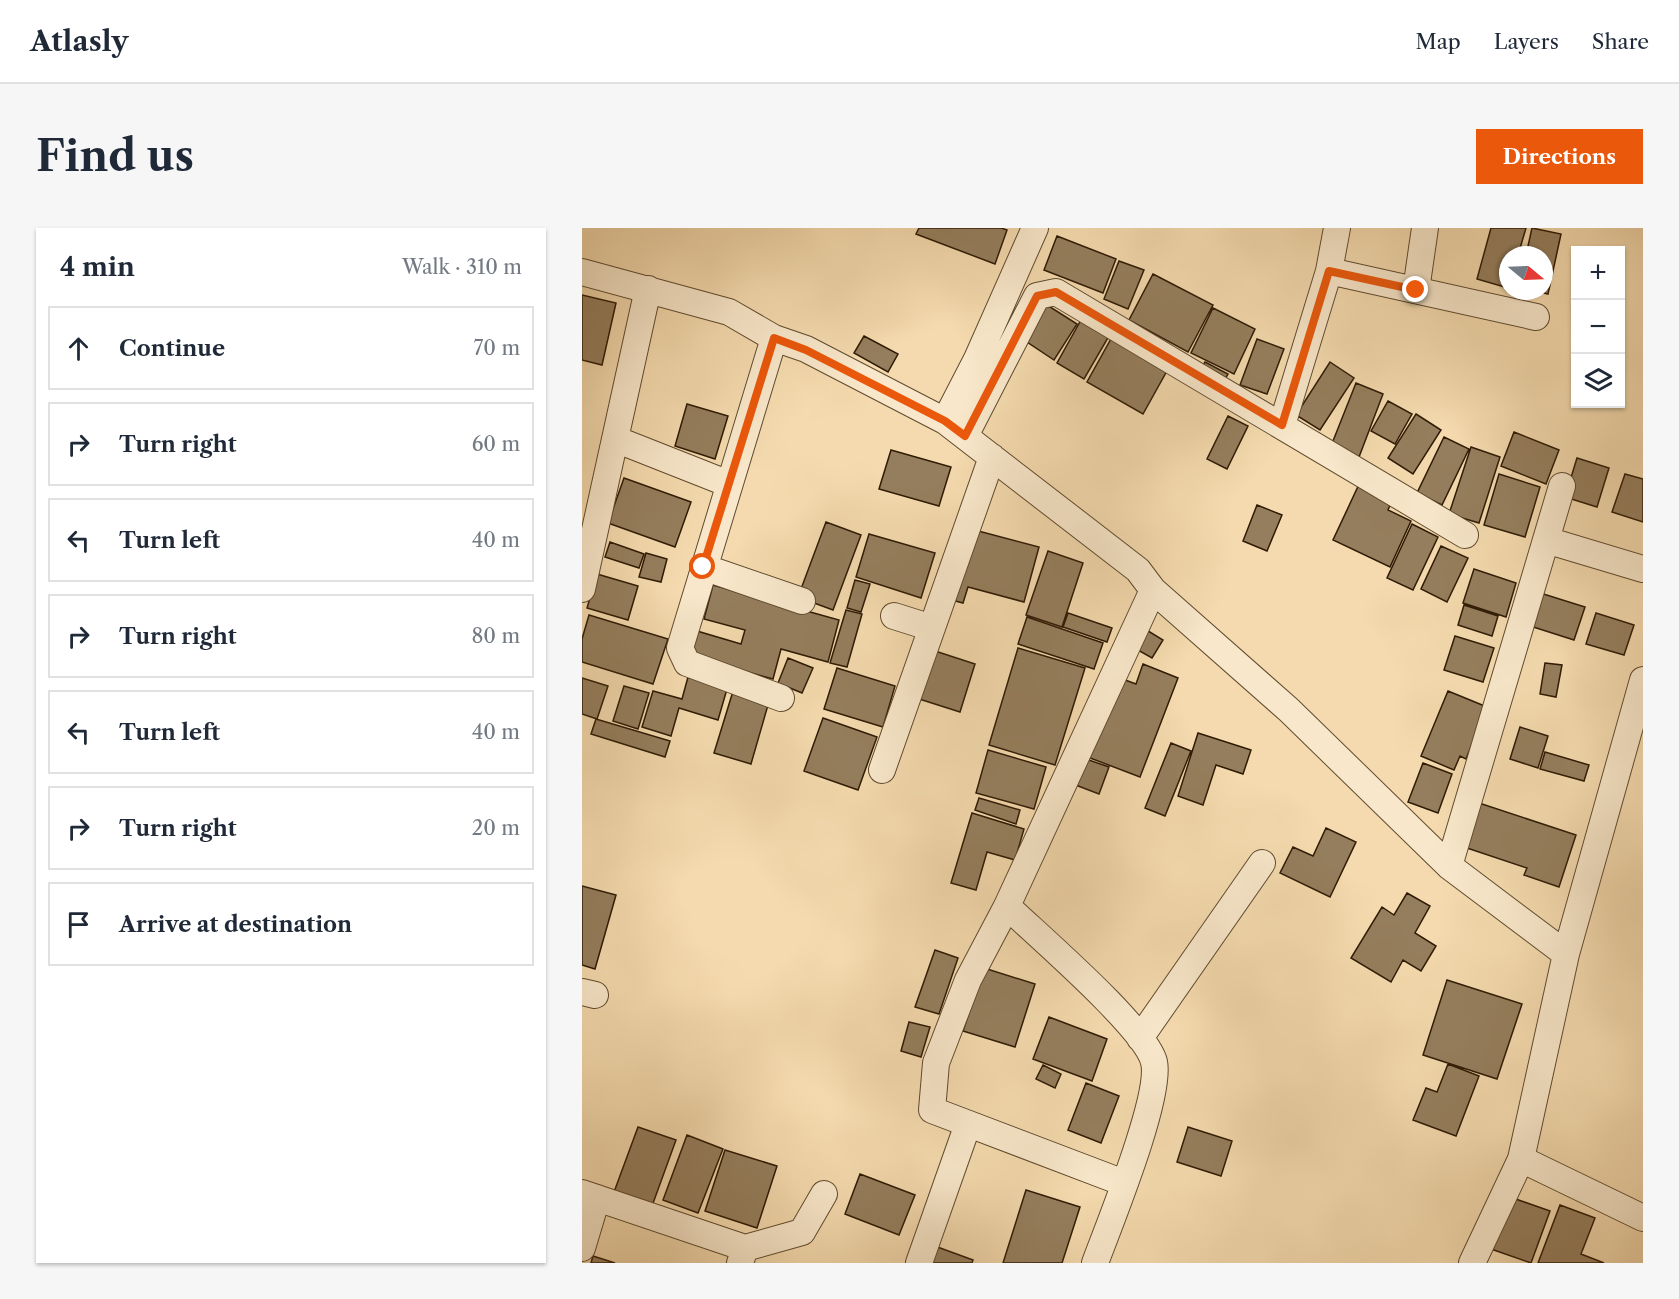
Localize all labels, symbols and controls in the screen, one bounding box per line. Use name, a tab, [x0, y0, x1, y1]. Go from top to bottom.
text: Atlasly	[30, 24, 129, 58]
text: Map	[1416, 29, 1461, 54]
text: Layers	[1494, 29, 1559, 54]
text: Share	[1592, 29, 1649, 54]
button: Directions	[1476, 129, 1643, 184]
text: Find us	[36, 130, 194, 182]
north arrow	[1499, 246, 1553, 300]
map controls	[1571, 246, 1625, 408]
button: +	[1571, 246, 1625, 300]
text: 4 min	[60, 251, 135, 283]
text: Walk · 310 m	[402, 255, 522, 279]
route end	[1402, 276, 1428, 302]
button: −	[1571, 300, 1625, 354]
icon: ahead	[62, 332, 95, 365]
text: Continue	[119, 335, 225, 362]
text: 70 m	[474, 336, 520, 360]
button: layers	[1571, 354, 1625, 408]
icon: right	[62, 428, 95, 461]
text: Turn right	[119, 431, 237, 458]
text: 60 m	[472, 432, 520, 456]
icon: left	[62, 524, 95, 557]
text: Turn left	[119, 527, 220, 554]
text: 40 m	[472, 528, 520, 552]
route start	[689, 553, 715, 579]
icon: right	[62, 620, 95, 653]
text: Turn right	[119, 623, 237, 650]
text: 80 m	[472, 624, 520, 648]
icon: left	[62, 716, 95, 749]
text: Turn left	[119, 719, 220, 746]
text: 40 m	[472, 720, 520, 744]
icon: right	[62, 812, 95, 845]
text: Turn right	[119, 815, 237, 842]
text: 20 m	[472, 816, 520, 840]
icon: arrive	[62, 908, 95, 941]
text: Arrive at destination	[119, 911, 352, 938]

